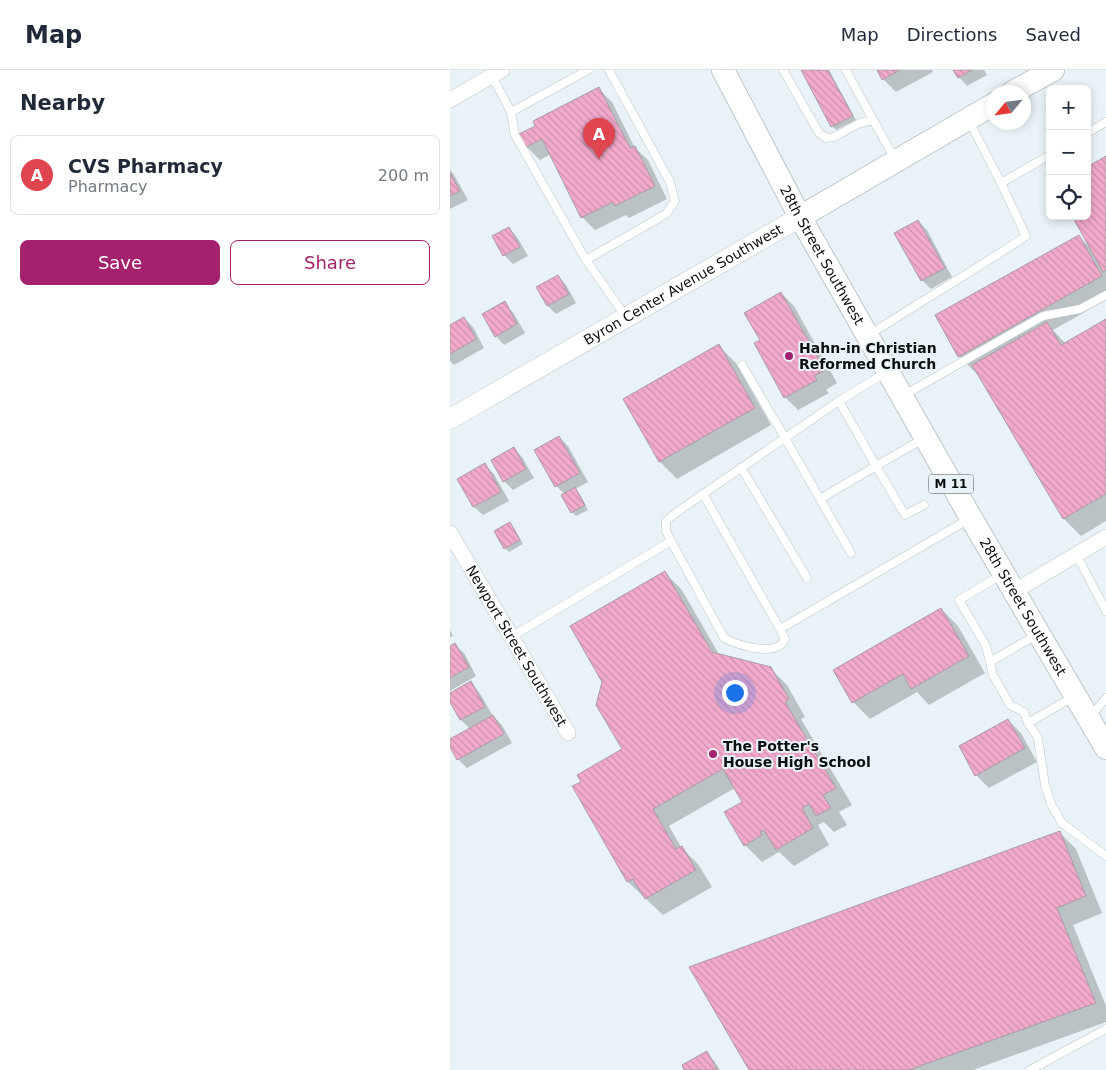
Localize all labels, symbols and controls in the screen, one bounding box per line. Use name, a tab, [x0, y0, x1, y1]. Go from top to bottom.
text: Map	[25, 21, 82, 49]
text: Map	[841, 24, 879, 45]
text: Directions	[907, 24, 997, 45]
text: Saved	[1025, 24, 1081, 45]
north arrow	[986, 85, 1031, 130]
map controls	[1046, 85, 1091, 220]
button: +	[1046, 85, 1091, 130]
text: Nearby	[20, 91, 105, 115]
pin: A	[583, 118, 615, 159]
button: −	[1046, 130, 1091, 175]
text: CVS Pharmacy	[68, 155, 223, 177]
text: A	[31, 166, 43, 185]
text: 200 m	[378, 166, 429, 185]
button: locate	[1046, 175, 1091, 220]
text: Pharmacy	[68, 177, 148, 196]
street label: 28th Street Southwest	[777, 183, 868, 328]
street label: Byron Center Avenue Southwest	[581, 221, 786, 348]
button: Save	[20, 240, 220, 285]
button: Share	[230, 240, 430, 285]
place label: Hahn-in Christian Reformed Church	[799, 340, 937, 372]
marker: Hahn-in Christian Reformed Church	[783, 350, 795, 362]
road number: M 11	[928, 474, 974, 494]
street label: 28th Street Southwest	[976, 535, 1070, 679]
street label: Newport Street Southwest	[463, 562, 571, 730]
your location	[722, 680, 748, 706]
place label: The Potter's House High School	[723, 738, 871, 770]
marker: The Potter's House High School	[707, 748, 719, 760]

